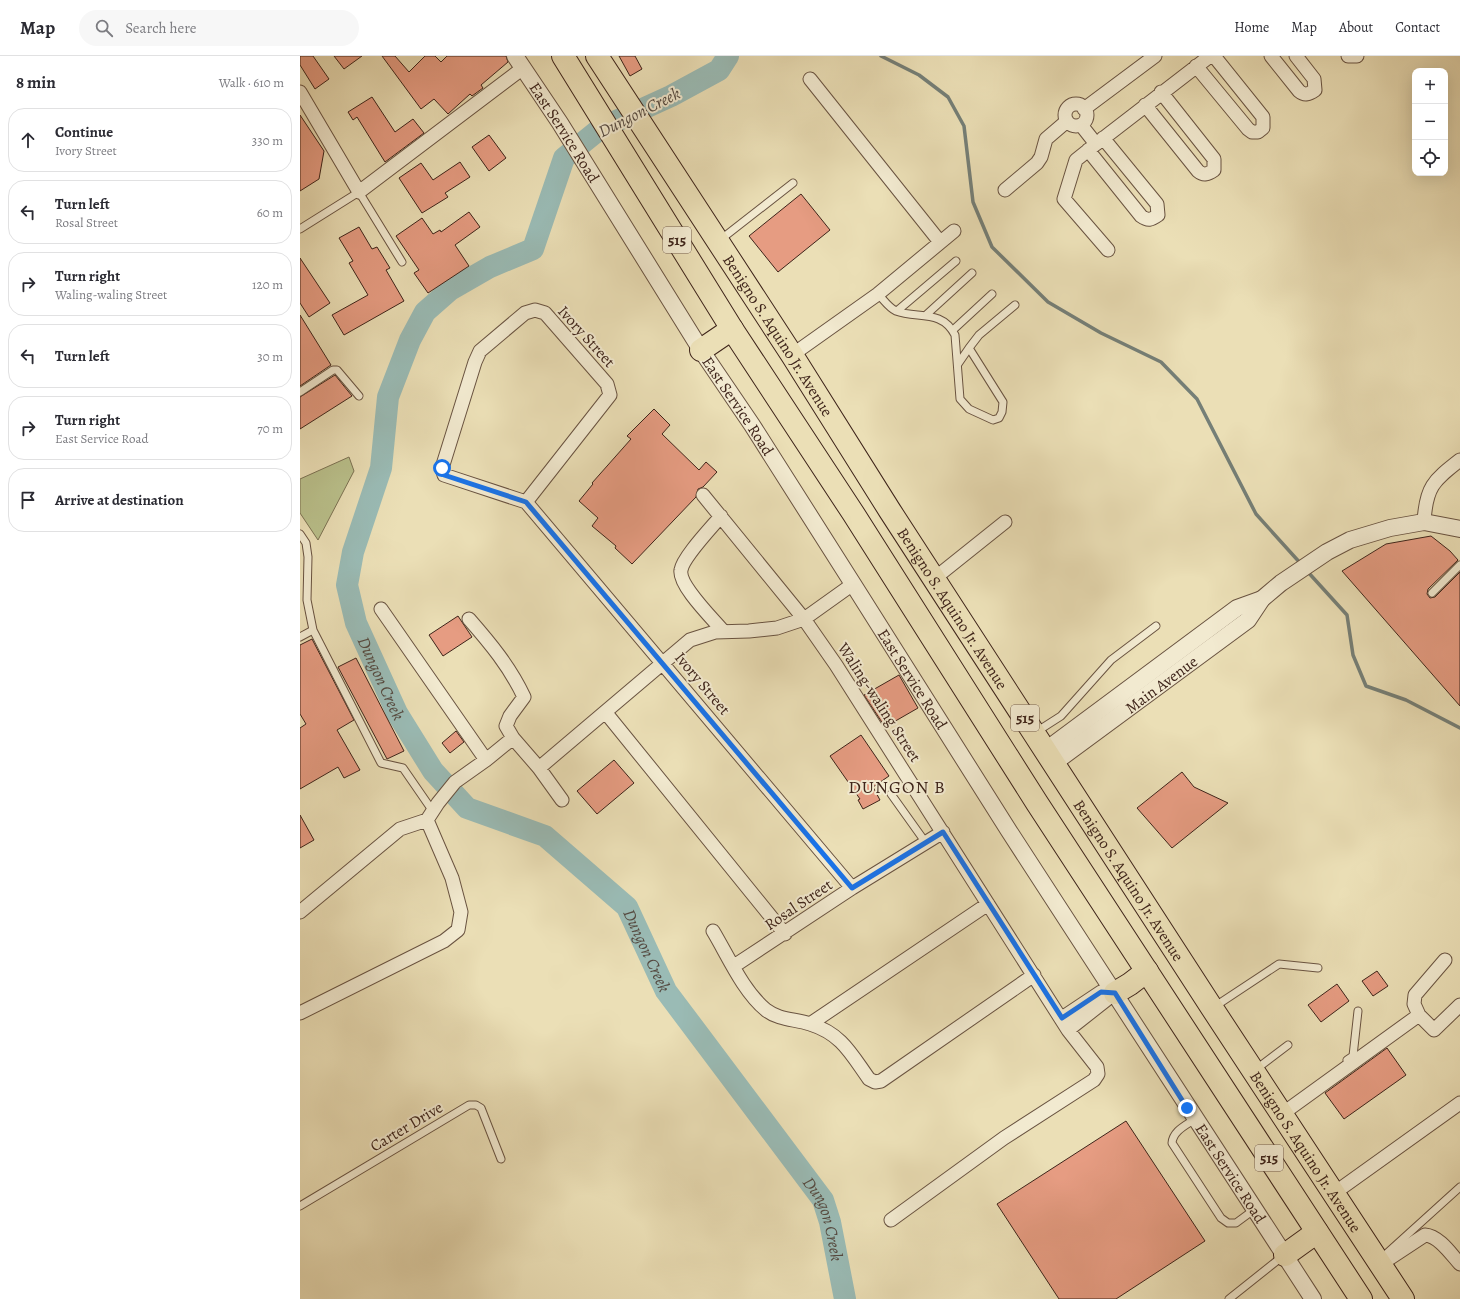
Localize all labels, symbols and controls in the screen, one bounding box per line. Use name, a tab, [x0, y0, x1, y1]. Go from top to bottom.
search box	[79, 10, 359, 46]
text: Map	[20, 15, 55, 41]
icon: search	[93, 17, 115, 39]
text: Search here	[125, 18, 197, 38]
text: Home	[1234, 18, 1269, 37]
text: Map	[1291, 18, 1317, 37]
text: About	[1339, 18, 1373, 37]
text: Contact	[1395, 18, 1440, 37]
map controls	[1412, 68, 1448, 176]
button: +	[1412, 68, 1448, 104]
text: 8 min	[16, 71, 56, 94]
text: Walk · 610 m	[219, 74, 284, 91]
street label: East Service Road	[524, 78, 604, 187]
water label: Dungon Creek	[594, 82, 685, 143]
button: −	[1412, 104, 1448, 140]
text: Continue	[55, 122, 113, 142]
icon: ahead	[17, 129, 39, 151]
text: 330 m	[252, 132, 283, 149]
button: locate	[1412, 140, 1448, 176]
text: Ivory Street	[55, 142, 117, 159]
text: Turn left	[55, 194, 110, 214]
icon: left	[17, 201, 39, 223]
text: 60 m	[257, 204, 283, 221]
text: Rosal Street	[55, 214, 118, 231]
road number: 515	[663, 227, 691, 253]
street label: Benigno S. Aquino Jr. Avenue	[717, 250, 838, 421]
text: Turn right	[55, 266, 120, 286]
icon: right	[17, 273, 39, 295]
text: 120 m	[252, 276, 283, 293]
text: Waling-waling Street	[55, 286, 167, 303]
street label: Ivory Street	[553, 301, 620, 372]
icon: left	[17, 345, 39, 367]
text: Turn left	[55, 346, 110, 366]
text: 30 m	[257, 348, 283, 365]
street label: East Service Road	[696, 352, 779, 460]
text: Turn right	[55, 410, 120, 430]
icon: right	[17, 417, 39, 439]
text: 70 m	[257, 420, 283, 437]
text: East Service Road	[55, 430, 148, 447]
route start	[433, 459, 451, 477]
icon: arrive	[17, 489, 39, 511]
text: Arrive at destination	[55, 490, 184, 510]
street label: Benigno S. Aquino Jr. Avenue	[892, 524, 1013, 694]
street label: East Service Road	[872, 625, 952, 734]
water label: Dungon Creek	[352, 633, 410, 725]
street label: Waling-waling Street	[832, 638, 926, 767]
street label: Ivory Street	[669, 647, 735, 720]
street label: Main Avenue	[1121, 651, 1202, 719]
road number: 515	[1011, 705, 1039, 731]
district label: DUNGON B	[848, 775, 946, 799]
street label: Benigno S. Aquino Jr. Avenue	[1068, 795, 1189, 966]
street label: Rosal Street	[760, 874, 837, 936]
water label: Dungon Creek	[617, 905, 676, 996]
street label: Benigno S. Aquino Jr. Avenue	[1244, 1067, 1366, 1237]
street label: Carter Drive	[366, 1097, 447, 1157]
route end	[1178, 1099, 1196, 1117]
street label: East Service Road	[1190, 1119, 1271, 1228]
road number: 515	[1255, 1145, 1283, 1171]
water label: Dungon Creek	[797, 1172, 848, 1263]

